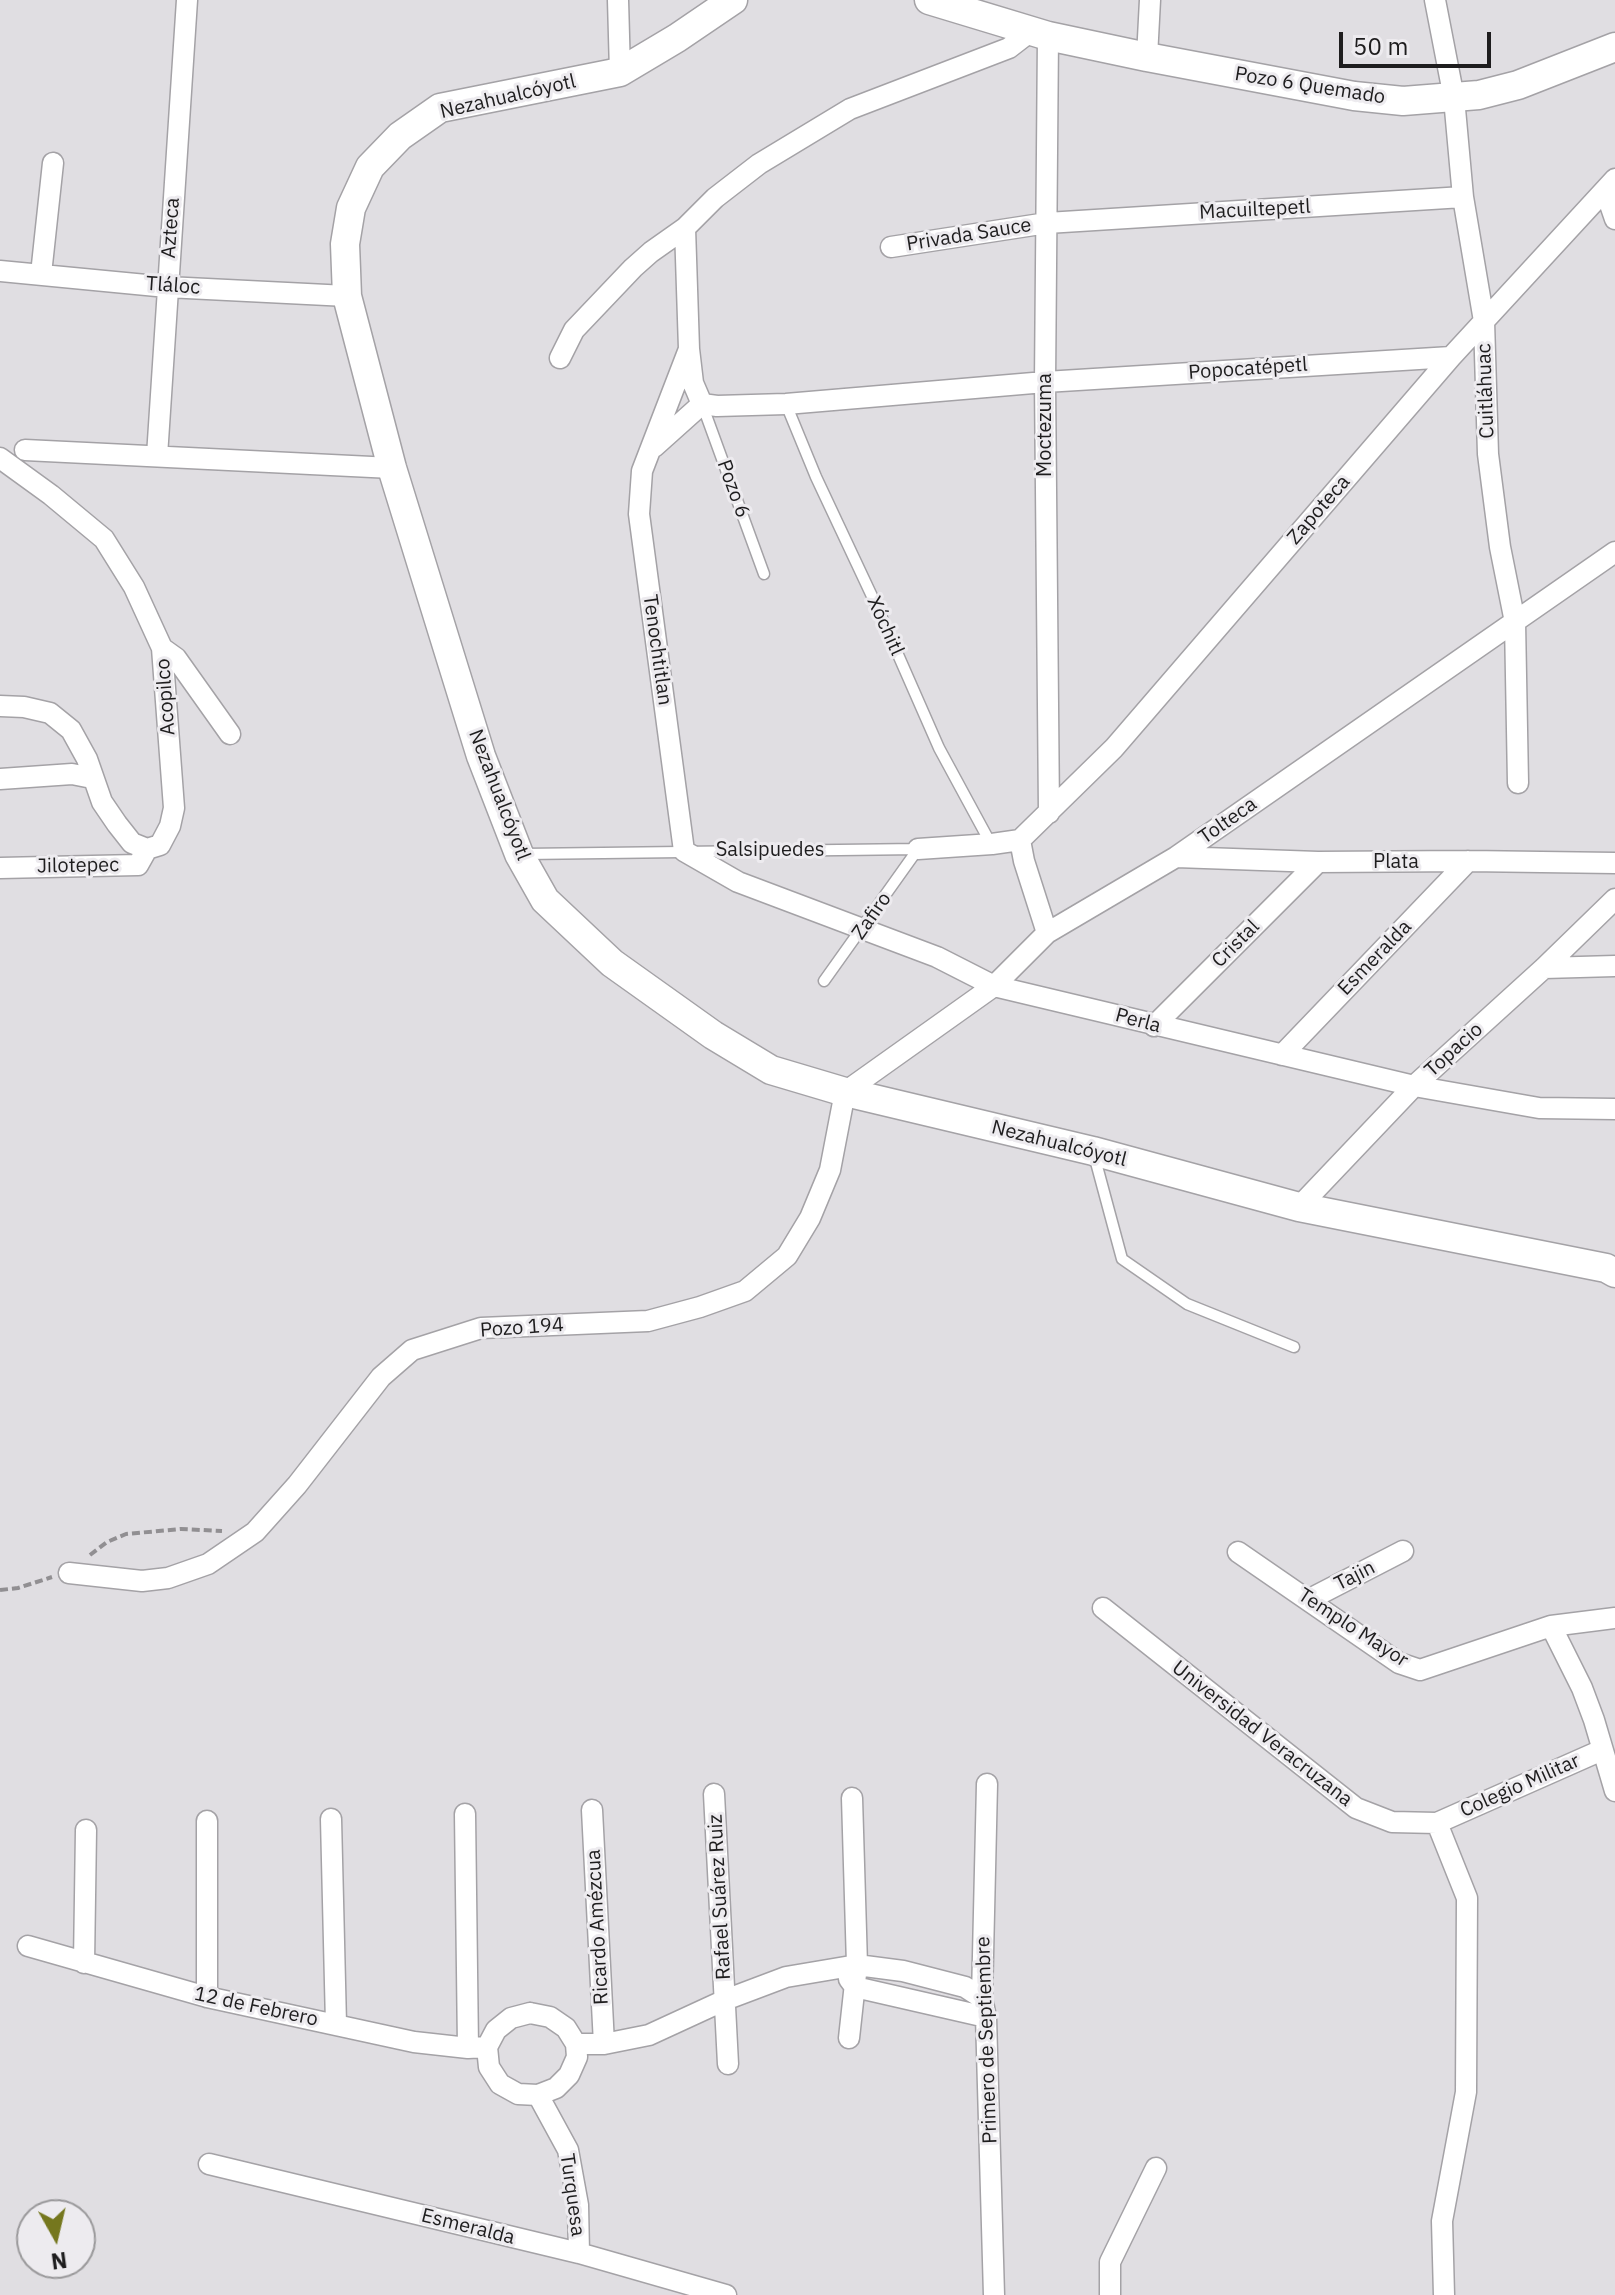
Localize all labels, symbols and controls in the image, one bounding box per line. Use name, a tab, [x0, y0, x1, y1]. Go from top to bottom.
scale bar	[1343, 16, 1495, 66]
text: 50 m	[1353, 30, 1408, 62]
street label: Pozo 6 Quemado	[1233, 62, 1387, 110]
street label: Nezahualcóyotl	[438, 70, 578, 124]
street label: Macuiltepetl	[1199, 195, 1311, 225]
street label: Azteca	[157, 197, 185, 259]
street label: Privada Sauce	[905, 213, 1033, 257]
street label: Tláloc	[145, 272, 201, 300]
street label: Cuitláhuac	[1472, 343, 1500, 439]
street label: Popocatépetl	[1188, 353, 1308, 385]
street label: Moctezuma	[1033, 373, 1057, 477]
street label: Pozo 6	[711, 457, 755, 521]
street label: Zapoteca	[1282, 471, 1356, 549]
street label: Tenochtitlan	[637, 593, 677, 707]
street label: Xóchitl	[861, 593, 909, 659]
street label: Acopilco	[151, 658, 181, 736]
street label: Nezahualcóyotl	[463, 726, 535, 864]
street label: Tolteca	[1194, 792, 1262, 850]
street label: Salsipuedes	[716, 838, 824, 862]
street label: Plata	[1373, 850, 1419, 874]
street label: Jilotepec	[37, 853, 119, 879]
street label: Zafiro	[847, 888, 897, 944]
street label: Cristal	[1207, 915, 1265, 973]
street label: Esmeralda	[1333, 915, 1417, 1001]
street label: Perla	[1113, 1003, 1163, 1039]
street label: Topacio	[1420, 1018, 1488, 1082]
street label: Nezahualcóyotl	[989, 1116, 1129, 1172]
street label: Pozo 194	[479, 1313, 565, 1343]
street label: Tajin	[1331, 1556, 1379, 1596]
street label: Templo Mayor	[1293, 1583, 1413, 1673]
street label: Universidad Veracruzana	[1167, 1656, 1357, 1812]
street label: Colegio Militar	[1457, 1749, 1583, 1823]
street label: Rafael Suárez Ruiz	[704, 1814, 736, 1980]
street label: Ricardo Amézcua	[582, 1849, 614, 2005]
street label: Primero de Septiembre	[971, 1936, 1003, 2144]
street label: 12 de Febrero	[192, 1982, 320, 2032]
street label: Turquesa	[554, 2152, 590, 2238]
north arrow	[16, 2199, 96, 2279]
street label: Esmeralda	[419, 2204, 517, 2250]
text: N	[49, 2246, 69, 2277]

